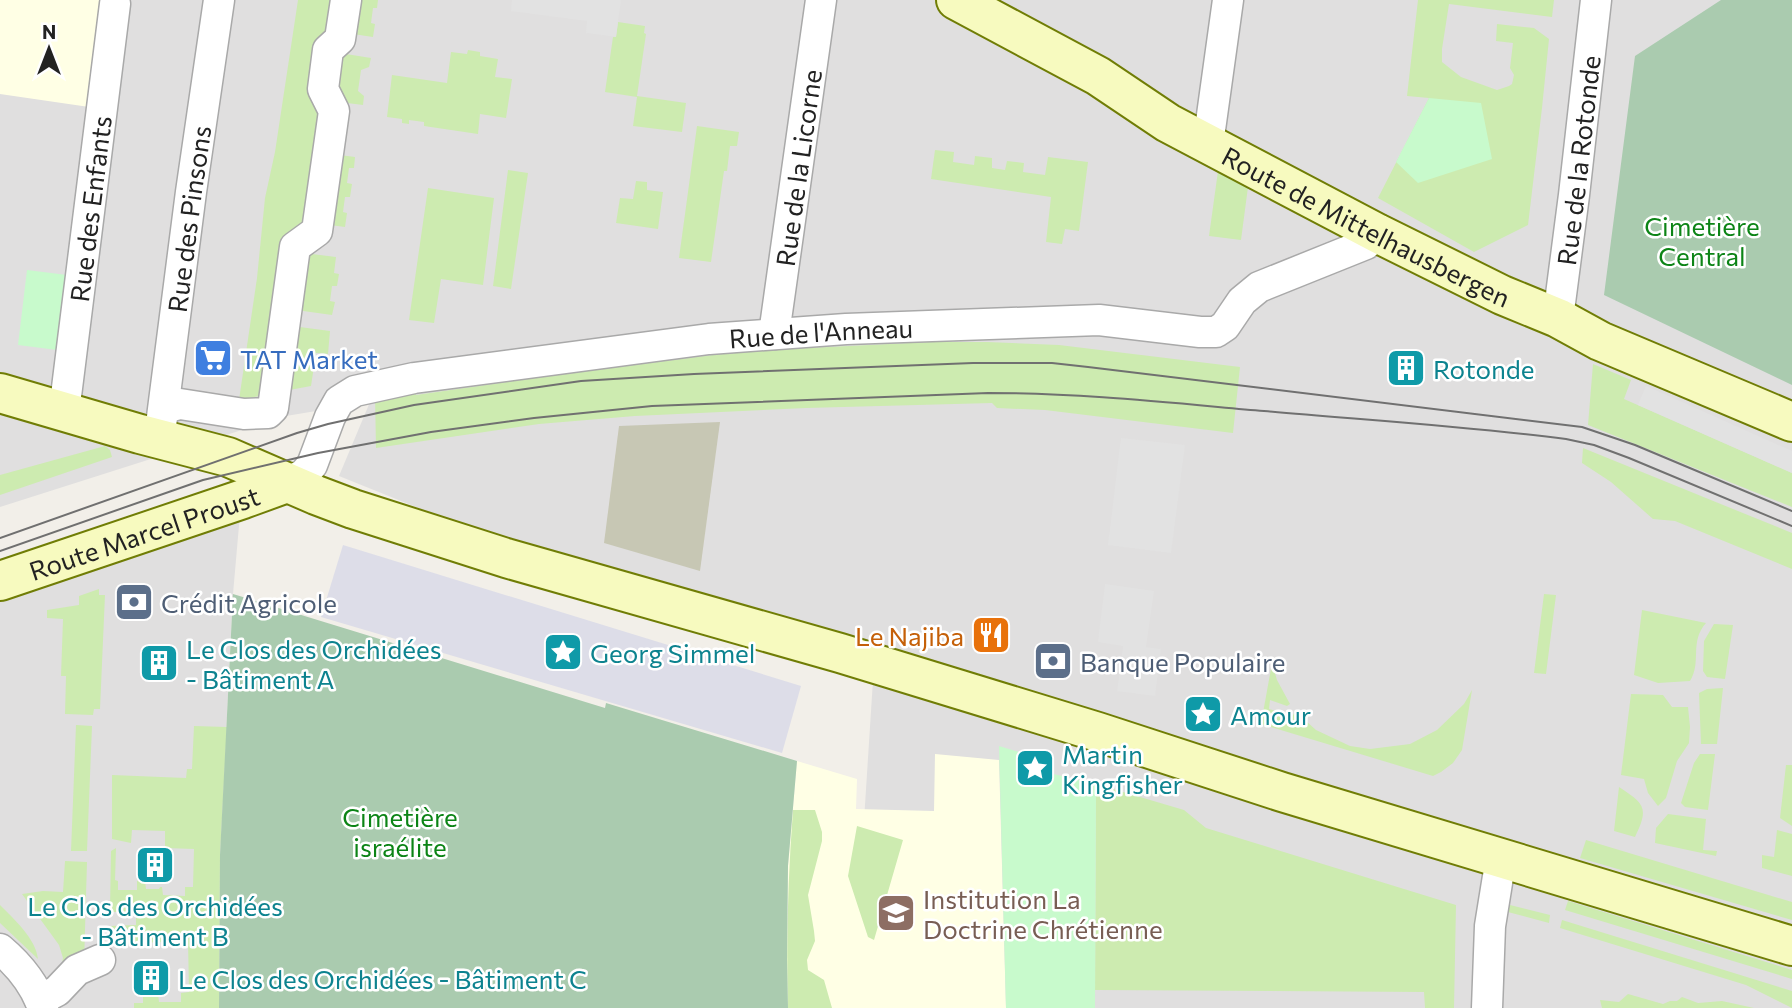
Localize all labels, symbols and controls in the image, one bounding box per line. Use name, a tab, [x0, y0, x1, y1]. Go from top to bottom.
north arrow	[14, 14, 84, 84]
text: N	[42, 20, 56, 43]
street label: Rue de la Rotonde	[1550, 54, 1605, 267]
street label: Rue de la Licorne	[768, 67, 827, 268]
street label: Rue des Enfants	[62, 114, 116, 304]
street label: Rue des Pinsons	[160, 123, 216, 314]
street label: Route de Mittelhausbergen	[1217, 139, 1515, 312]
park label: Cimetière Central	[1644, 210, 1760, 271]
street label: Rue de l'Anneau	[728, 311, 914, 353]
supermarket icon: TAT Market	[192, 337, 234, 379]
place label: TAT Market	[240, 343, 378, 374]
building icon: Rotonde	[1385, 347, 1427, 389]
place label: Rotonde	[1433, 353, 1535, 384]
street label: Route Marcel Proust	[25, 479, 263, 586]
bank icon: Crédit Agricole	[113, 581, 155, 623]
place label: Crédit Agricole	[161, 587, 337, 618]
restaurant icon: Le Najiba	[970, 614, 1012, 656]
place label: Le Najiba	[855, 620, 964, 651]
place icon: Georg Simmel	[542, 631, 584, 673]
place label: Le Clos des Orchidées - Bâtiment A	[186, 633, 442, 694]
place label: Georg Simmel	[590, 637, 755, 668]
bank icon: Banque Populaire	[1032, 640, 1074, 682]
building icon: Le Clos des Orchidées - Bâtiment A	[138, 642, 180, 684]
place label: Banque Populaire	[1080, 646, 1286, 677]
place icon: Amour	[1182, 693, 1224, 735]
place label: Amour	[1230, 699, 1311, 730]
place label: Martin Kingfisher	[1062, 738, 1183, 799]
place icon: Martin Kingfisher	[1014, 747, 1056, 789]
park label: Cimetière israélite	[342, 801, 458, 862]
building icon: Le Clos des Orchidées - Bâtiment B	[134, 844, 176, 886]
place label: Institution La Doctrine Chrétienne	[923, 883, 1163, 944]
place label: Le Clos des Orchidées - Bâtiment B	[27, 890, 283, 951]
school or university icon: Institution La Doctrine Chrétienne	[875, 892, 917, 934]
building icon: Le Clos des Orchidées - Bâtiment C	[130, 957, 172, 999]
place label: Le Clos des Orchidées - Bâtiment C	[178, 963, 587, 994]

